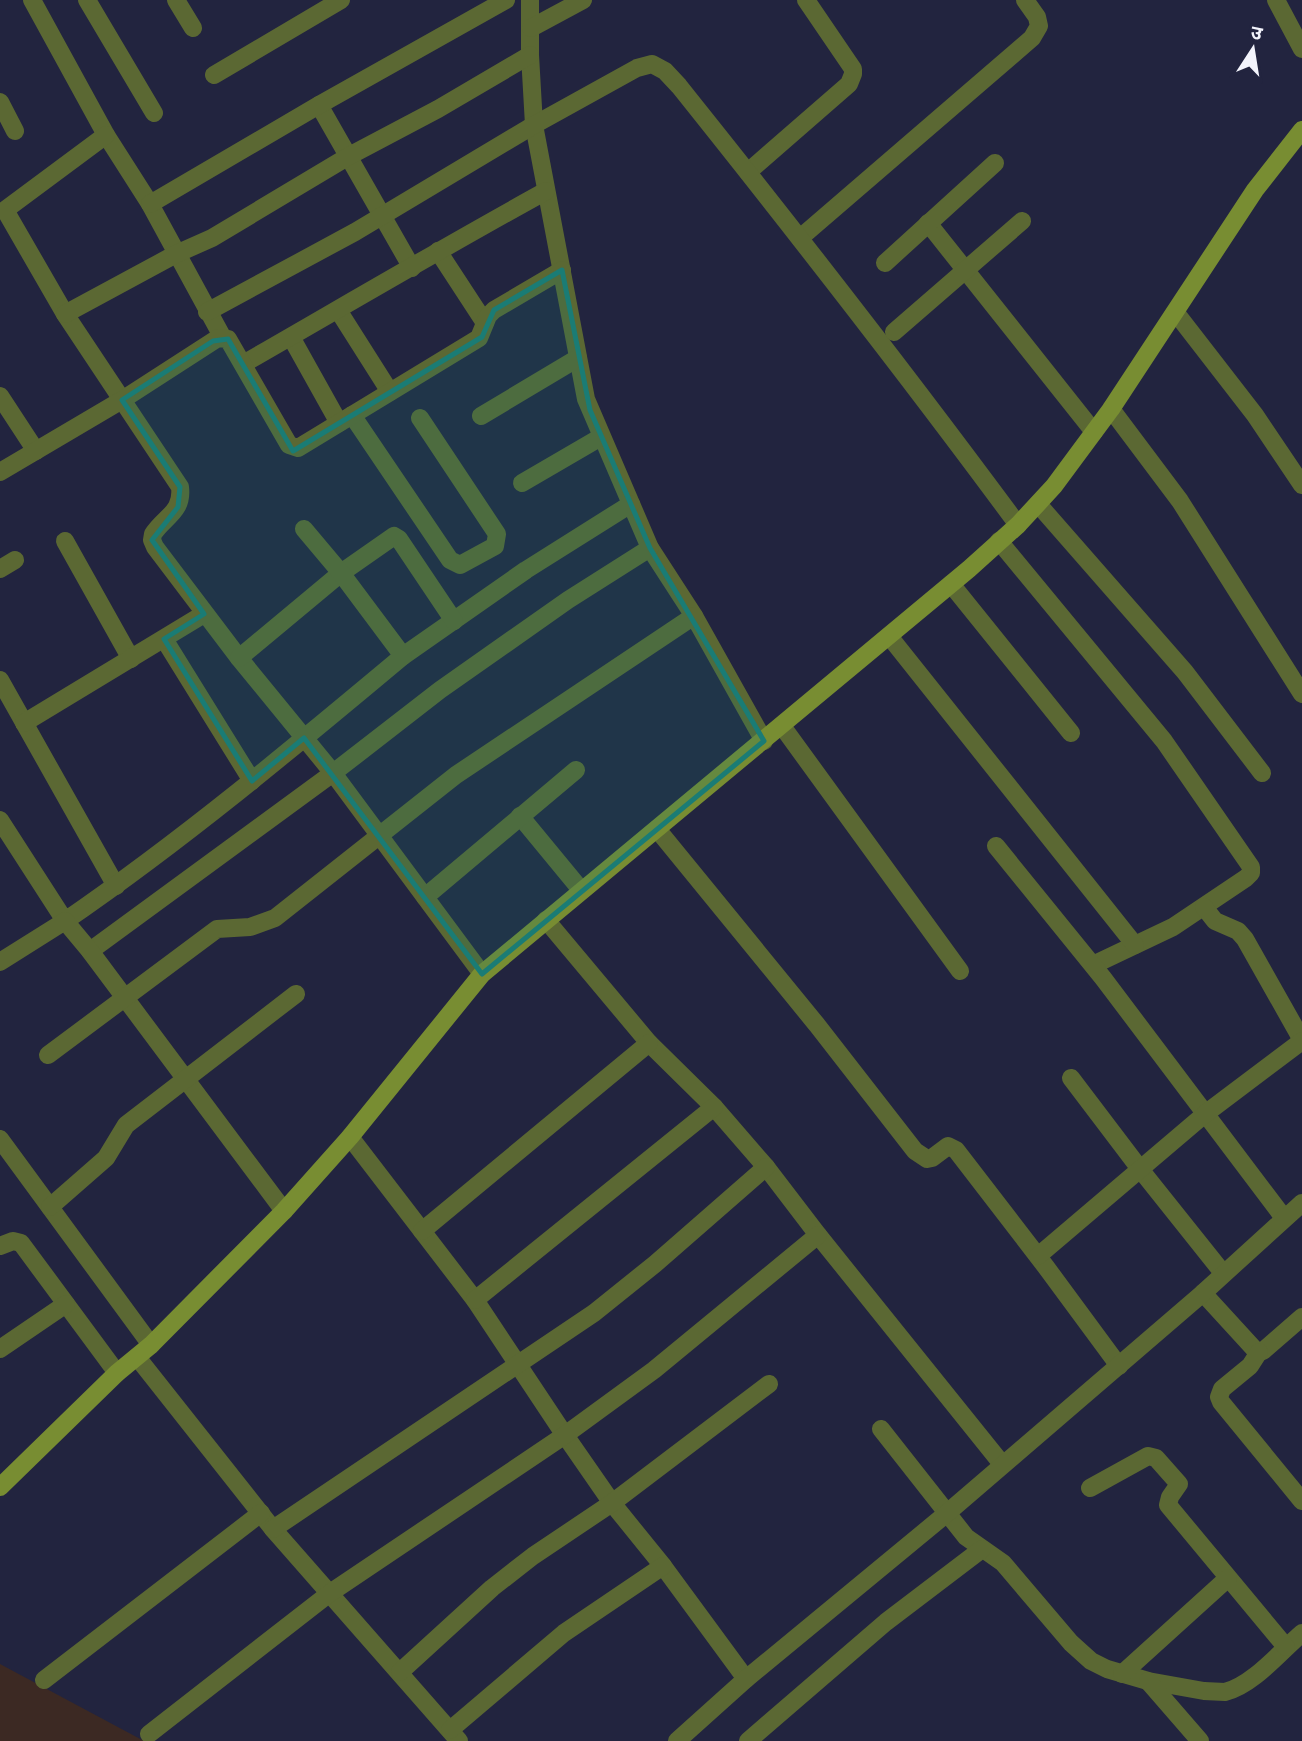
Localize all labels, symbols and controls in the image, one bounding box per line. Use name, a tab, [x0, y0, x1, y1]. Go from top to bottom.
north arrow	[1218, 14, 1288, 84]
text: उ	[1249, 19, 1265, 44]

